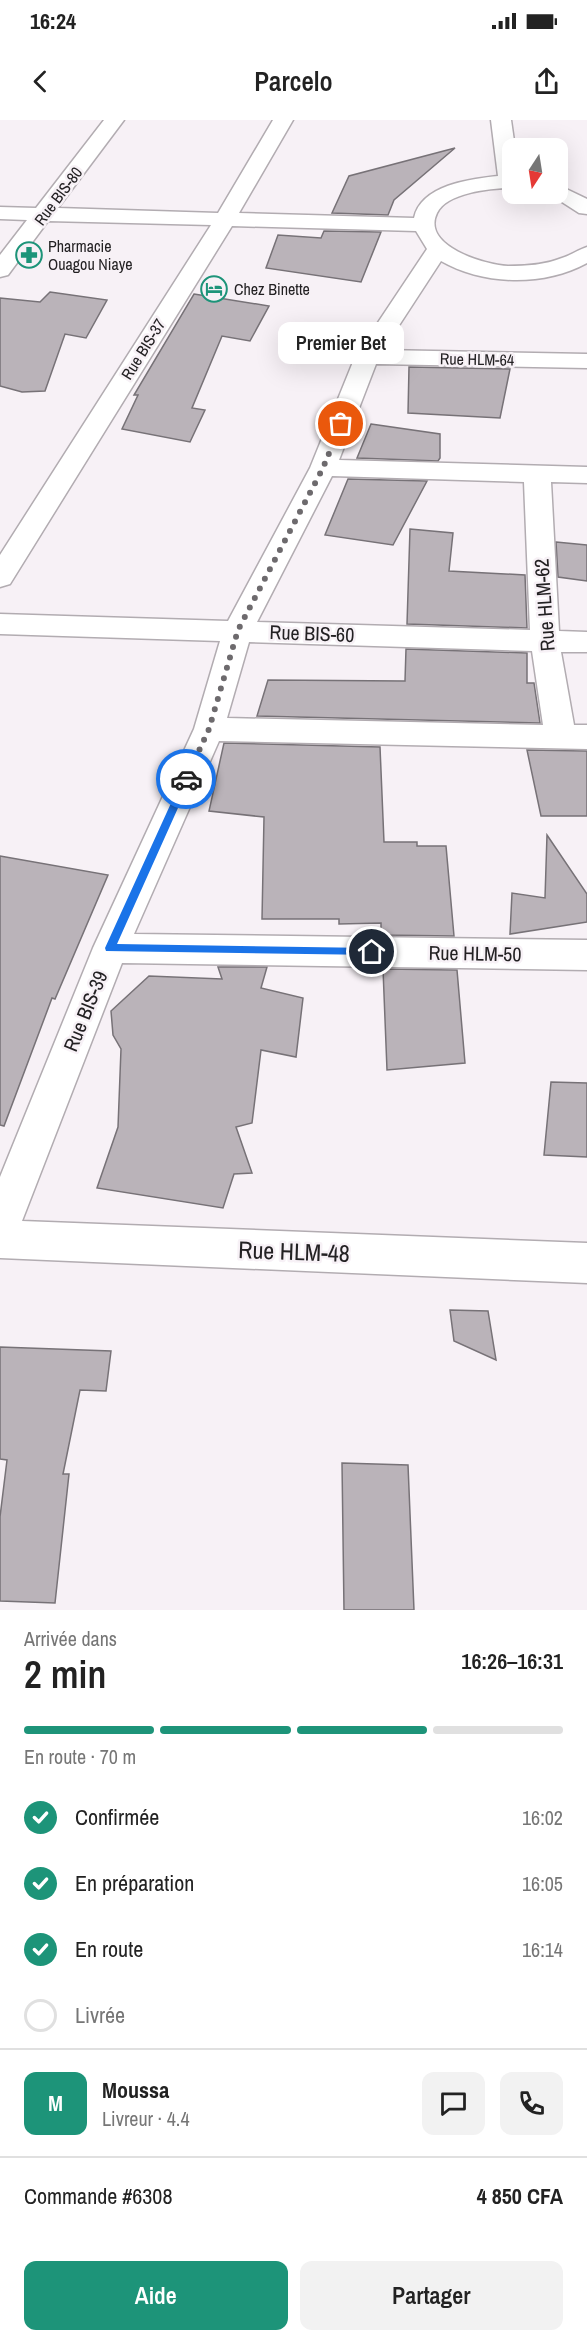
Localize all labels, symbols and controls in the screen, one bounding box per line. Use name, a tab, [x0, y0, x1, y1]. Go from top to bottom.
text: 16:24	[30, 6, 76, 36]
text: Parcelo	[254, 63, 333, 99]
icon: back	[24, 65, 57, 98]
icon: share	[530, 65, 563, 98]
north arrow	[502, 138, 568, 204]
map controls	[502, 138, 568, 204]
street label: Rue BIS-80	[29, 162, 87, 230]
place label: Pharmacie Ouagou Niaye	[48, 235, 133, 275]
pharmacy icon: Pharmacie Ouagou Niaye	[14, 240, 44, 270]
hotel icon: Chez Binette	[199, 274, 229, 304]
place label: Chez Binette	[234, 278, 310, 300]
street label: Rue BIS-37	[116, 314, 170, 384]
callout: Premier Bet	[278, 322, 404, 364]
text: Premier Bet	[296, 329, 386, 356]
street label: Rue HLM-64	[440, 347, 514, 371]
pin	[315, 398, 366, 449]
icon: bag	[324, 407, 357, 440]
street label: Rue HLM-62	[527, 558, 561, 652]
street label: Rue BIS-60	[269, 618, 355, 648]
courier	[156, 749, 216, 809]
icon: car	[170, 763, 203, 796]
pin	[346, 926, 397, 977]
icon: home	[355, 935, 388, 968]
street label: Rue HLM-50	[428, 939, 522, 967]
street label: Rue BIS-39	[57, 967, 113, 1055]
street label: Rue HLM-48	[238, 1233, 350, 1269]
text: Arrivée dans	[24, 1625, 117, 1652]
text: 16:26–16:31	[461, 1646, 563, 1676]
text: 2 min	[24, 1648, 106, 1700]
text: En route · 70 m	[24, 1743, 136, 1770]
icon: check	[24, 1801, 57, 1834]
text: Confirmée	[75, 1802, 159, 1832]
text: 16:02	[522, 1804, 563, 1831]
icon: check	[24, 1867, 57, 1900]
text: En préparation	[75, 1868, 194, 1898]
text: 16:05	[522, 1870, 563, 1897]
icon: check	[24, 1933, 57, 1966]
text: En route	[75, 1934, 143, 1964]
text: 16:14	[522, 1936, 563, 1963]
text: Livrée	[75, 2000, 125, 2030]
button: chat	[422, 2072, 485, 2135]
button: phone	[500, 2072, 563, 2135]
text: Moussa	[102, 2075, 169, 2105]
text: M	[48, 2088, 63, 2118]
text: Livreur · 4.4	[102, 2105, 190, 2132]
text: Commande #6308	[24, 2181, 172, 2211]
text: 4 850 CFA	[477, 2181, 563, 2211]
button: Aide	[24, 2261, 288, 2330]
button: Partager	[300, 2261, 563, 2330]

